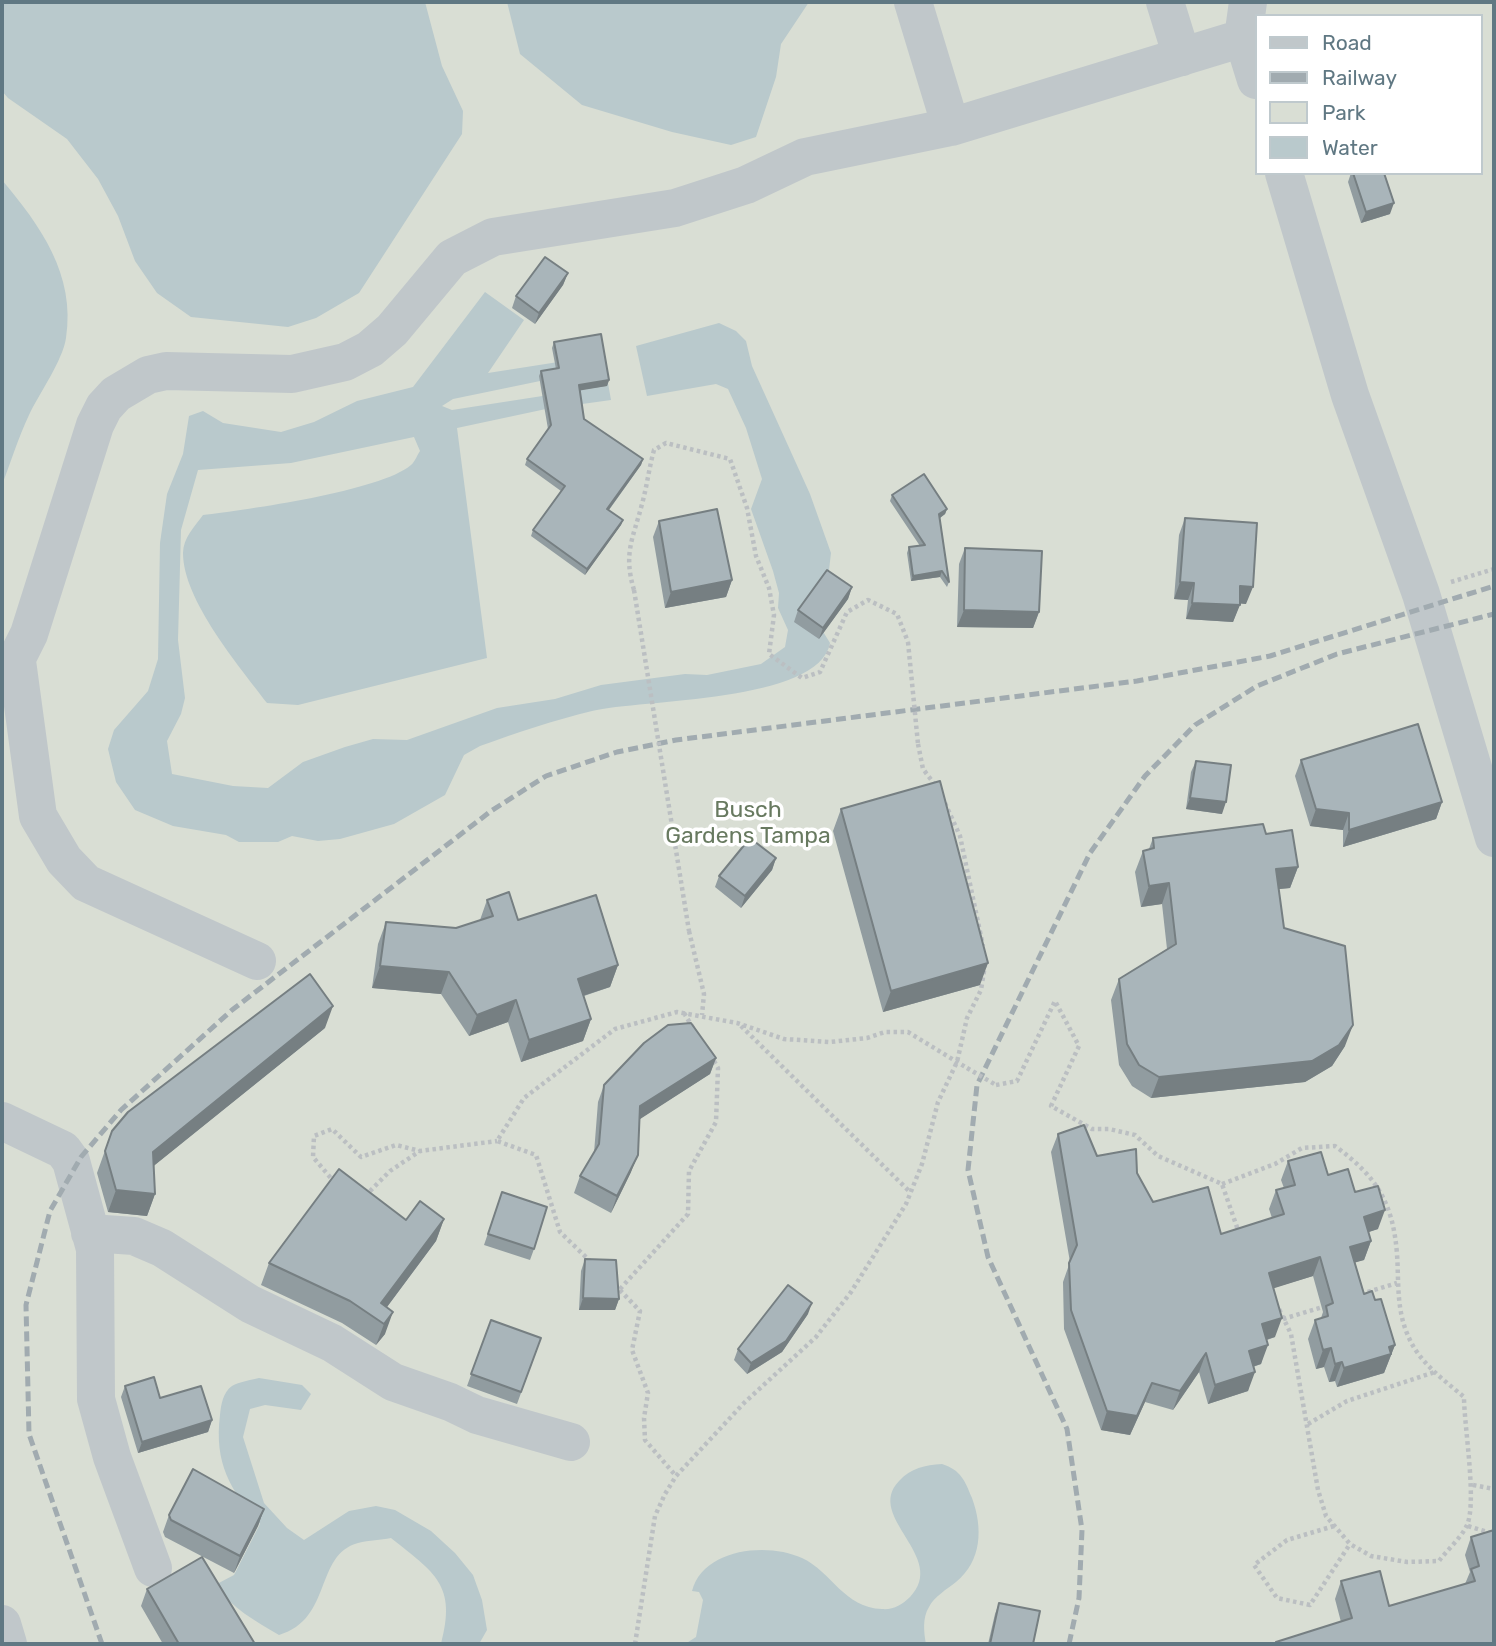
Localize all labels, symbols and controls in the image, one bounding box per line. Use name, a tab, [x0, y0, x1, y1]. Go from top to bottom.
legend	[1254, 14, 1482, 175]
text: Road	[1322, 30, 1372, 55]
text: Railway	[1322, 65, 1397, 90]
text: Park	[1322, 100, 1366, 125]
text: Water	[1322, 135, 1378, 160]
park label: Busch Gardens Tampa	[665, 796, 831, 850]

